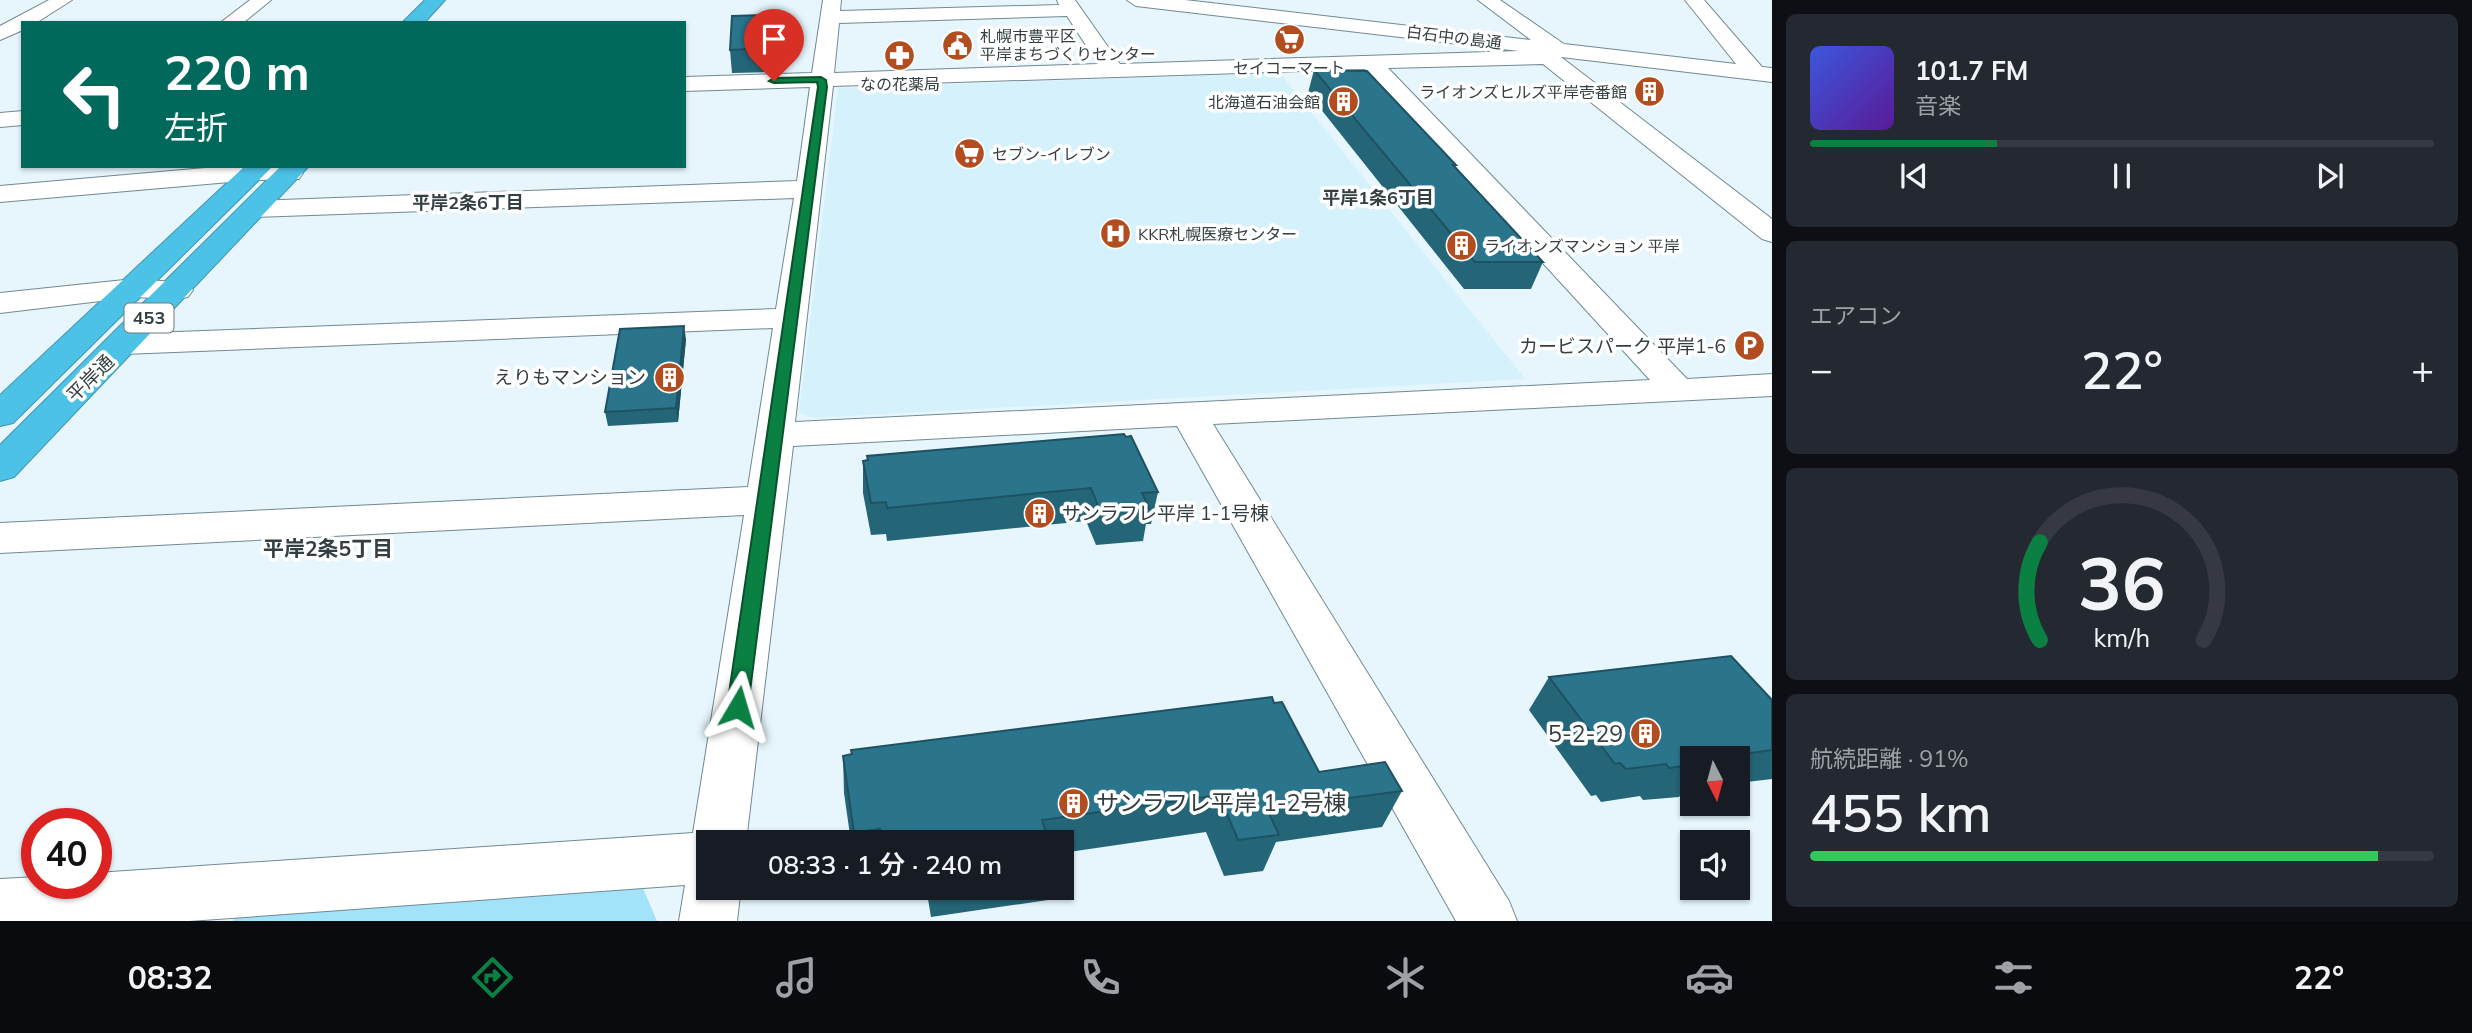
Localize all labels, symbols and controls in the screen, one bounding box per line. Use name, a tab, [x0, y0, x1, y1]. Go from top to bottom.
pin	[744, 9, 804, 81]
icon: arrive	[755, 20, 793, 58]
street label: 白石中の島通	[1405, 21, 1503, 53]
supermarket icon: セイコーマート	[1272, 22, 1306, 56]
place label: 札幌市豊平区 平岸まちづくりセンター	[980, 26, 1156, 64]
public building icon: 札幌市豊平区 平岸まちづくりセンター	[940, 28, 974, 62]
pharmacy icon: なの花薬局	[883, 38, 917, 72]
text: 220 m	[164, 41, 310, 102]
icon: left	[49, 49, 140, 140]
text: 101.7 FM	[1915, 54, 2028, 87]
place label: セイコーマート	[1233, 58, 1345, 78]
place label: なの花薬局	[860, 74, 940, 94]
building icon: ライオンズヒルズ平岸壱番館	[1633, 75, 1667, 109]
place label: ライオンズヒルズ平岸壱番館	[1419, 82, 1627, 102]
building icon: 北海道石油会館	[1326, 85, 1360, 119]
text: 音楽	[1915, 91, 1961, 120]
place label: 北海道石油会館	[1208, 92, 1320, 112]
text: 左折	[164, 107, 228, 147]
supermarket icon: セブン-イレブン	[952, 137, 986, 171]
place label: セブン-イレブン	[992, 144, 1111, 164]
icon: previous	[1895, 157, 1933, 195]
icon: pause	[2103, 157, 2141, 195]
icon: next	[2311, 157, 2349, 195]
district label: 平岸1条6丁目	[1322, 186, 1434, 209]
district label: 平岸2条6丁目	[412, 191, 524, 214]
hospital icon: KKR札幌医療センター	[1098, 217, 1132, 251]
place label: KKR札幌医療センター	[1138, 224, 1297, 244]
building icon: ライオンズマンション 平岸	[1444, 229, 1478, 263]
place label: ライオンズマンション 平岸	[1484, 236, 1680, 256]
text: エアコン	[1810, 301, 1902, 330]
road number: 453	[124, 304, 174, 332]
parking icon: カービスパーク 平岸1-6	[1732, 329, 1766, 363]
place label: カービスパーク 平岸1-6	[1519, 334, 1726, 358]
text: 22°	[2081, 337, 2163, 402]
text: −	[1810, 345, 1833, 393]
text: +	[2411, 345, 2434, 393]
street label: 平岸通	[61, 349, 119, 407]
building icon: えりもマンション	[652, 360, 686, 394]
place label: えりもマンション	[494, 365, 646, 389]
building icon: サンラフレ平岸 1-1号棟	[1022, 496, 1056, 530]
place label: サンラフレ平岸 1-1号棟	[1062, 501, 1269, 525]
district label: 平岸2条5丁目	[263, 535, 393, 561]
text: 36	[2078, 537, 2166, 628]
text: km/h	[2094, 622, 2150, 653]
position arrow	[701, 670, 775, 744]
building icon: 5-2-29	[1629, 717, 1663, 751]
place label: 5-2-29	[1548, 719, 1623, 748]
text: 航続距離 · 91%	[1810, 744, 1968, 773]
north arrow	[1680, 746, 1750, 816]
map controls	[1680, 746, 1750, 900]
text: 455 km	[1810, 780, 1991, 845]
building icon: サンラフレ平岸 1-2号棟	[1056, 786, 1090, 820]
place label: サンラフレ平岸 1-2号棟	[1096, 788, 1346, 817]
speed limit sign: 40	[21, 808, 112, 899]
button: sound	[1680, 830, 1750, 900]
text: 08:33 · 1 分 · 240 m	[768, 848, 1002, 881]
icon: directions	[468, 953, 517, 1002]
icon: music	[772, 953, 821, 1002]
icon: phone	[1076, 953, 1125, 1002]
icon: climate	[1381, 953, 1430, 1002]
icon: car	[1685, 953, 1734, 1002]
icon: filters	[1989, 953, 2038, 1002]
text: 08:32	[128, 957, 212, 997]
text: 22°	[2294, 957, 2344, 997]

